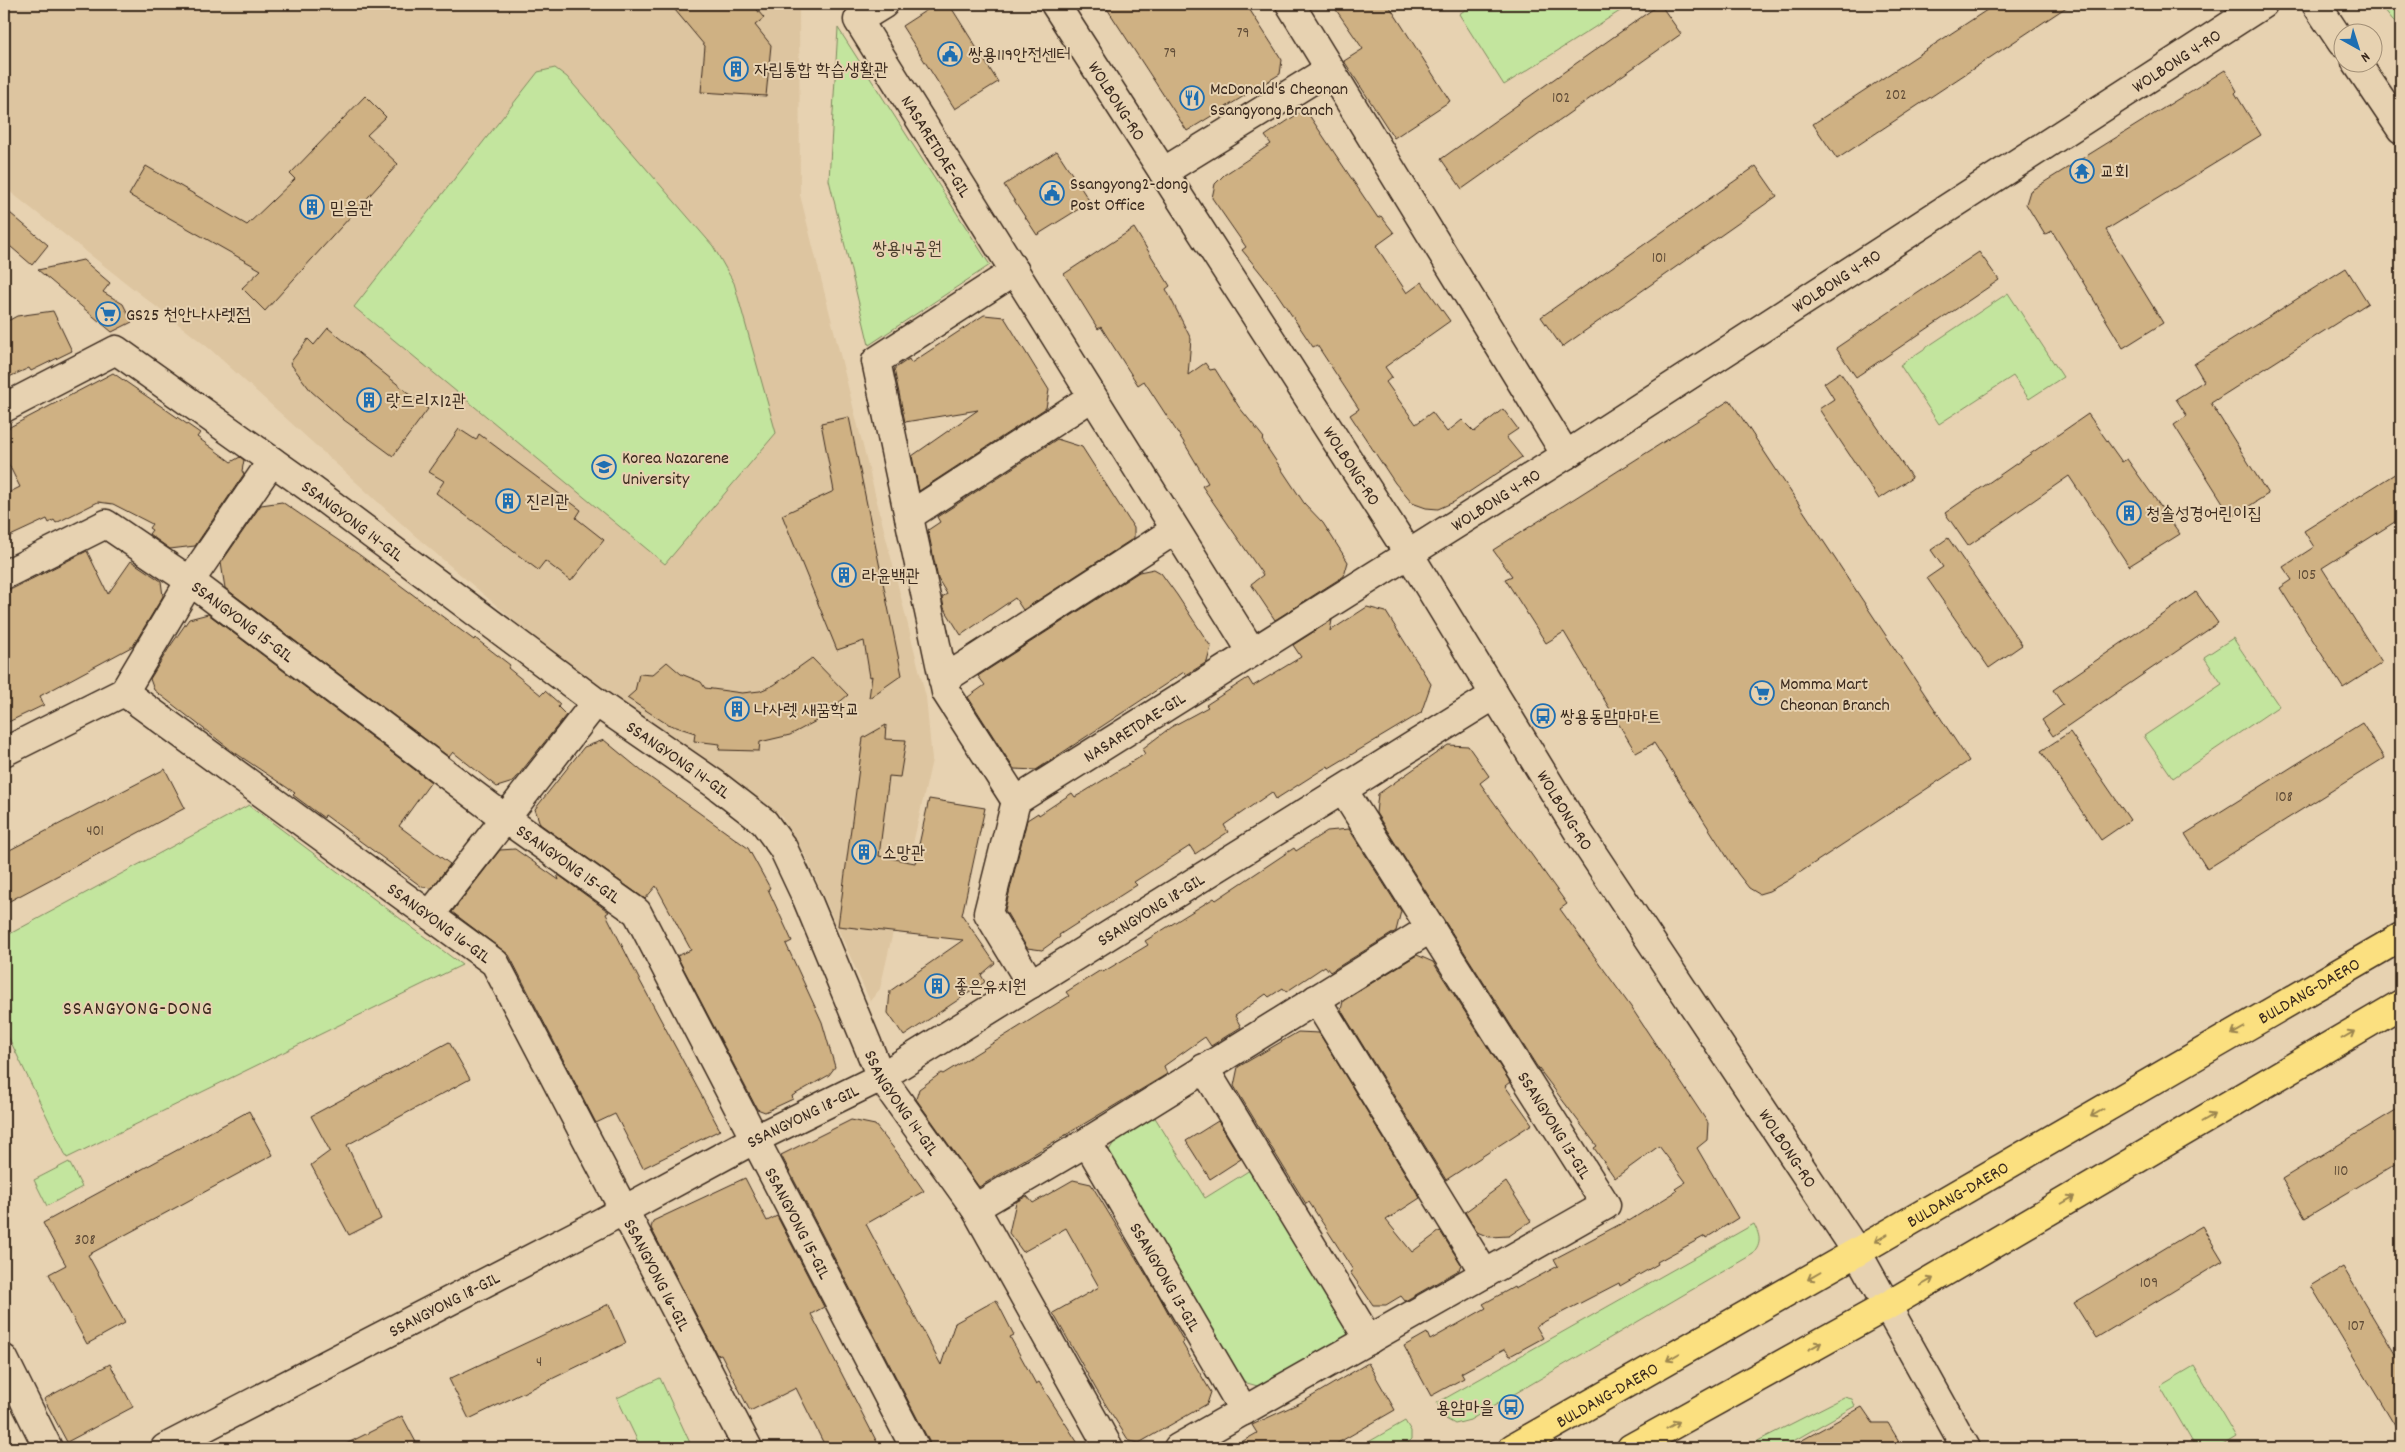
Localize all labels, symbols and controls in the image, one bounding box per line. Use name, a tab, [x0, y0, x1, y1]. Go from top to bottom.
north arrow	[2332, 22, 2382, 72]
house number: 79	[1237, 23, 1249, 45]
street label: WOLBONG 4-RO	[2128, 24, 2227, 100]
public building icon: 쌍용119안전센터	[937, 41, 963, 67]
house number: 79	[1164, 43, 1176, 65]
place label: 쌍용119안전센터	[968, 44, 1071, 69]
text: N	[2356, 47, 2374, 67]
building icon: 자립통합 학습생활관	[723, 56, 749, 82]
street label: WOLBONG-RO	[1080, 57, 1150, 147]
place label: 자립통합 학습생활관	[754, 59, 888, 84]
place label: McDonald's Cheonan Ssangyong Branch	[1210, 78, 1348, 124]
restaurant icon: McDonald's Cheonan Ssangyong Branch	[1179, 85, 1205, 111]
house number: 202	[1885, 85, 1907, 107]
house number: 102	[1552, 88, 1570, 110]
street label: NASARETDAE-GIL	[893, 91, 976, 204]
temple icon: 교회	[2069, 158, 2095, 184]
place label: 교회	[2100, 161, 2129, 186]
place label: Ssangyong2-dong Post Office	[1070, 173, 1188, 219]
public building icon: Ssangyong2-dong Post Office	[1039, 180, 1065, 206]
building icon: 믿음관	[299, 194, 325, 220]
place label: 믿음관	[330, 197, 373, 222]
park label: 쌍용14공원	[872, 238, 942, 263]
street label: WOLBONG 4-RO	[1788, 244, 1887, 320]
house number: 101	[1652, 248, 1666, 270]
supermarket icon: GS25 천안나사렛점	[95, 301, 121, 327]
place label: GS25 천안나사렛점	[126, 304, 251, 329]
building icon: 랏드리지2관	[356, 387, 382, 413]
place label: 랏드리지2관	[386, 390, 466, 415]
street label: WOLBONG-RO	[1315, 422, 1385, 512]
place label: Korea Nazarene University	[622, 447, 729, 493]
school or university icon: Korea Nazarene University	[591, 454, 617, 480]
street label: WOLBONG 4-RO	[1447, 464, 1547, 539]
street label: SSANGYONG 14-GIL	[295, 476, 409, 569]
building icon: 진리관	[495, 488, 521, 514]
place label: 진리관	[526, 491, 569, 516]
building icon: 청솔성경어린이집	[2116, 500, 2142, 526]
place label: 청솔성경어린이집	[2146, 503, 2262, 528]
building icon: 라윤백관	[831, 562, 857, 588]
place label: 라윤백관	[862, 565, 920, 590]
house number: 105	[2298, 565, 2316, 587]
street label: SSANGYONG 15-GIL	[185, 576, 299, 670]
place label: Momma Mart Cheonan Branch	[1780, 673, 1890, 719]
supermarket icon: Momma Mart Cheonan Branch	[1749, 680, 1775, 706]
street label: NASARETDAE-GIL	[1080, 687, 1192, 770]
building icon: 나사렛 새꿈학교	[724, 696, 750, 722]
place label: 나사렛 새꿈학교	[754, 699, 860, 724]
bus stop icon: 쌍용동맘마마트	[1530, 703, 1556, 729]
place label: 쌍용동맘마마트	[1560, 706, 1661, 731]
street label: SSANGYONG 14-GIL	[620, 716, 735, 807]
street label: WOLBONG-RO	[1529, 766, 1597, 857]
house number: 108	[2275, 787, 2293, 809]
street label: SSANGYONG 15-GIL	[510, 820, 625, 912]
house number: 401	[86, 821, 104, 843]
building icon: 소망관	[851, 839, 877, 865]
place label: 소망관	[882, 842, 925, 867]
street label: SSANGYONG 18-GIL	[1093, 868, 1211, 954]
street label: SSANGYONG 16-GIL	[381, 878, 496, 972]
street label: BULDANG-DAERO	[2254, 953, 2366, 1032]
building icon: 좋은유치원	[924, 973, 950, 999]
place label: 좋은유치원	[954, 976, 1026, 1001]
district label: SSANGYONG-DONG	[63, 996, 213, 1024]
one-way arrow	[2231, 1027, 2246, 1037]
one-way arrow	[2340, 1030, 2355, 1040]
street label: SSANGYONG 14-GIL	[856, 1047, 944, 1163]
street label: SSANGYONG 13-GIL	[1510, 1068, 1596, 1186]
street label: SSANGYONG 18-GIL	[743, 1079, 865, 1156]
street label: WOLBONG-RO	[1751, 1105, 1821, 1194]
one-way arrow	[2090, 1108, 2105, 1118]
one-way arrow	[2200, 1112, 2214, 1122]
street label: BULDANG-DAERO	[1903, 1157, 2014, 1235]
house number: 110	[2334, 1161, 2348, 1183]
street label: SSANGYONG 15-GIL	[757, 1164, 836, 1285]
one-way arrow	[2060, 1194, 2074, 1204]
street label: SSANGYONG 16-GIL	[616, 1215, 695, 1337]
street label: SSANGYONG 13-GIL	[1122, 1219, 1206, 1338]
house number: 308	[75, 1230, 95, 1252]
one-way arrow	[1874, 1234, 1889, 1244]
street label: SSANGYONG 18-GIL	[385, 1267, 506, 1345]
one-way arrow	[1808, 1272, 1822, 1282]
house number: 109	[2140, 1273, 2158, 1295]
one-way arrow	[1920, 1277, 1935, 1287]
house number: 107	[2347, 1316, 2365, 1338]
one-way arrow	[1808, 1340, 1822, 1350]
house number: 4	[536, 1352, 542, 1374]
one-way arrow	[1667, 1352, 1681, 1362]
street label: BULDANG-DAERO	[1552, 1358, 1664, 1436]
bus stop icon: 용암마을	[1498, 1394, 1524, 1420]
place label: 용암마을	[1436, 1397, 1494, 1422]
one-way arrow	[1666, 1419, 1680, 1429]

